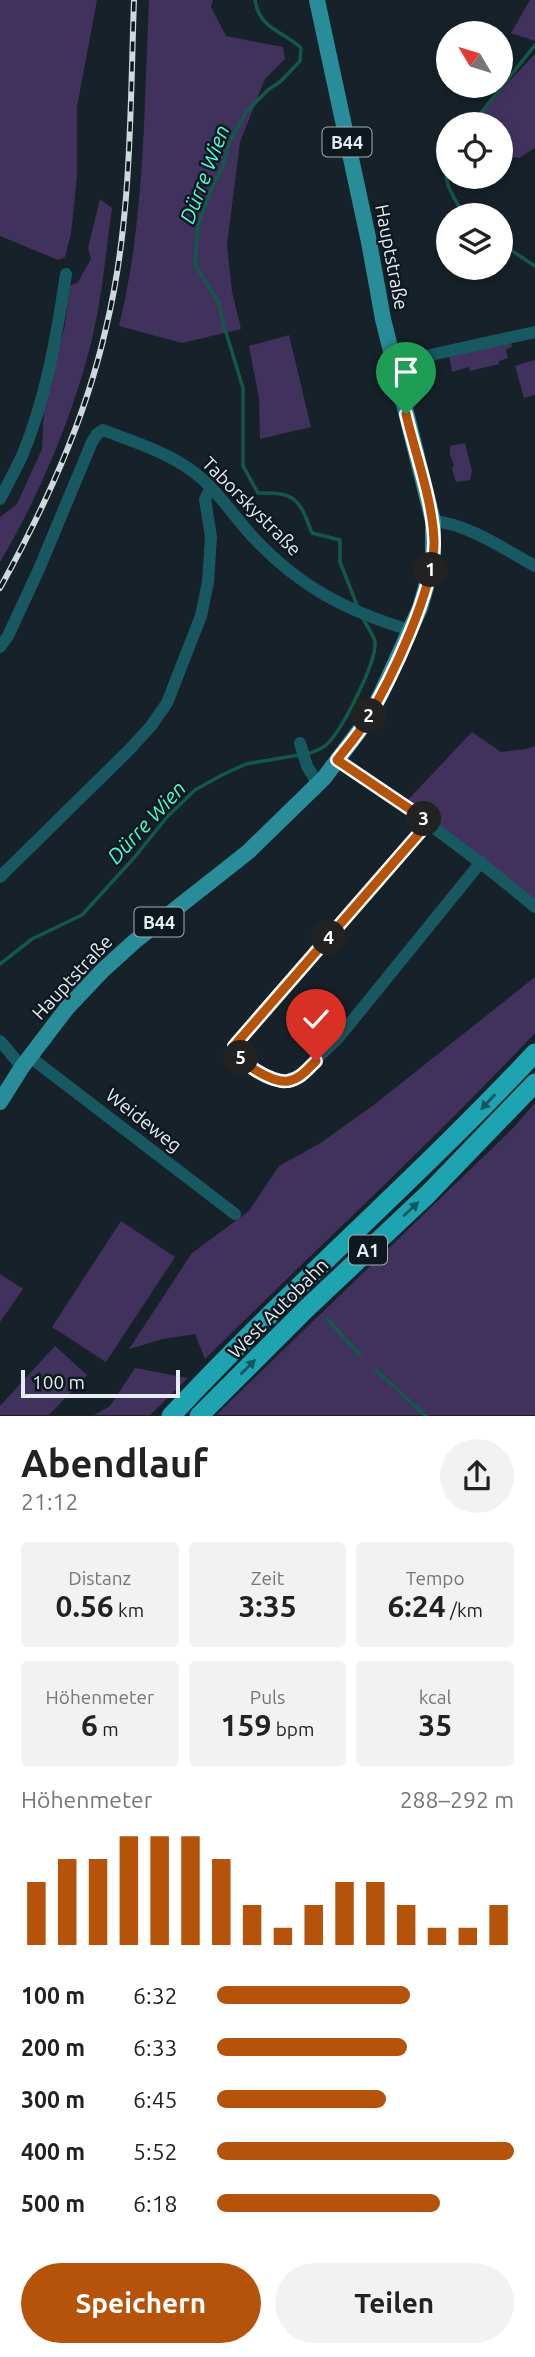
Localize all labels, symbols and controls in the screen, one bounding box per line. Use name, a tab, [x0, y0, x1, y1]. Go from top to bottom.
north arrow	[436, 21, 513, 98]
map controls	[436, 21, 513, 280]
button: locate	[436, 112, 513, 189]
water label: Dürre Wien	[174, 121, 234, 227]
road number: B44	[322, 127, 372, 156]
street label: Hauptstraße	[371, 202, 413, 312]
button: layers	[436, 203, 513, 280]
pin	[376, 342, 436, 414]
icon: arrive	[387, 353, 425, 391]
street label: Taborskystraße	[198, 452, 306, 560]
pin: 1	[414, 552, 448, 588]
text: 1	[425, 558, 436, 580]
pin: 2	[352, 698, 386, 734]
text: 2	[363, 704, 374, 726]
water label: Dürre Wien	[102, 776, 190, 868]
pin: 3	[406, 802, 442, 836]
text: 3	[418, 807, 429, 829]
road number: B44	[134, 908, 184, 937]
pin: 4	[312, 920, 346, 956]
text: 4	[323, 926, 334, 948]
street label: Hauptstraße	[27, 930, 117, 1024]
pin	[286, 989, 346, 1061]
icon: check	[297, 1000, 335, 1038]
pin: 5	[224, 1040, 258, 1076]
text: 5	[235, 1046, 246, 1068]
street label: Weideweg	[102, 1084, 186, 1156]
one-way arrow	[481, 1093, 497, 1110]
one-way arrow	[402, 1202, 419, 1218]
road number: A1	[349, 1236, 387, 1265]
street label: West Autobahn	[223, 1253, 333, 1363]
one-way arrow	[239, 1359, 256, 1376]
scale bar	[21, 1366, 180, 1398]
text: 100 m	[32, 1371, 85, 1393]
button: share	[440, 1439, 514, 1513]
text: Abendlauf	[21, 1442, 208, 1484]
text: 21:12	[21, 1489, 79, 1514]
text: Distanz	[68, 1567, 131, 1589]
text: Zeit	[251, 1567, 284, 1589]
text: Tempo	[406, 1567, 465, 1589]
text: 0.56	[56, 1589, 114, 1623]
text: 3:35	[238, 1589, 297, 1623]
text: 6:24	[387, 1589, 446, 1623]
text: km	[114, 1599, 144, 1621]
text: /km	[446, 1599, 483, 1621]
text: Höhenmeter	[46, 1686, 154, 1708]
text: Puls	[250, 1686, 285, 1708]
text: kcal	[419, 1686, 452, 1708]
text: 6	[81, 1708, 98, 1742]
text: 159	[221, 1708, 271, 1742]
text: 35	[418, 1708, 452, 1742]
text: m	[98, 1718, 119, 1740]
text: bpm	[271, 1718, 314, 1740]
text: Höhenmeter	[21, 1787, 152, 1812]
text: 288–292 m	[400, 1787, 514, 1812]
text: 100 m	[21, 1983, 85, 2008]
text: 6:32	[133, 1983, 178, 2008]
text: 200 m	[21, 2035, 85, 2060]
text: 6:33	[133, 2035, 178, 2060]
text: 300 m	[21, 2087, 85, 2112]
text: 6:45	[133, 2087, 178, 2112]
text: 400 m	[21, 2139, 85, 2164]
text: 5:52	[133, 2139, 178, 2164]
text: 500 m	[21, 2191, 85, 2216]
text: 6:18	[133, 2191, 178, 2216]
button: Speichern	[21, 2263, 261, 2343]
button: Teilen	[275, 2263, 514, 2343]

